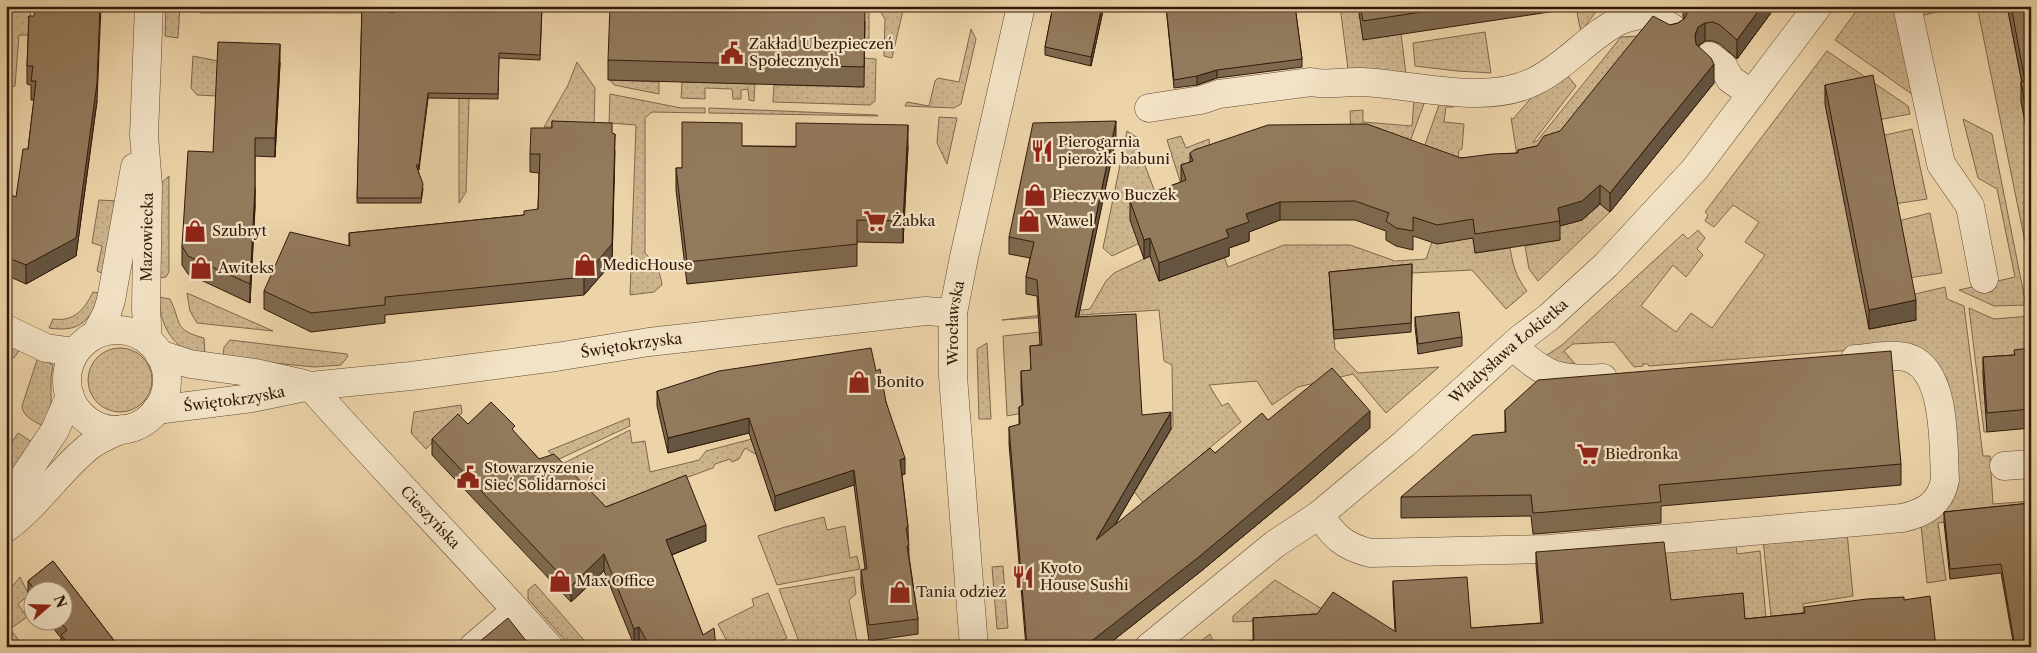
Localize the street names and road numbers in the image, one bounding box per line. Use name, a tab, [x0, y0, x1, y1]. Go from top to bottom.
street label: Mazowiecka	[136, 192, 157, 282]
street label: Wrocławska	[943, 279, 968, 367]
street label: Władysława Łokietka	[1444, 294, 1572, 408]
street label: Świętokrzyska	[579, 328, 683, 362]
street label: Świętokrzyska	[182, 381, 287, 415]
street label: Cieszyńska	[397, 481, 465, 552]

